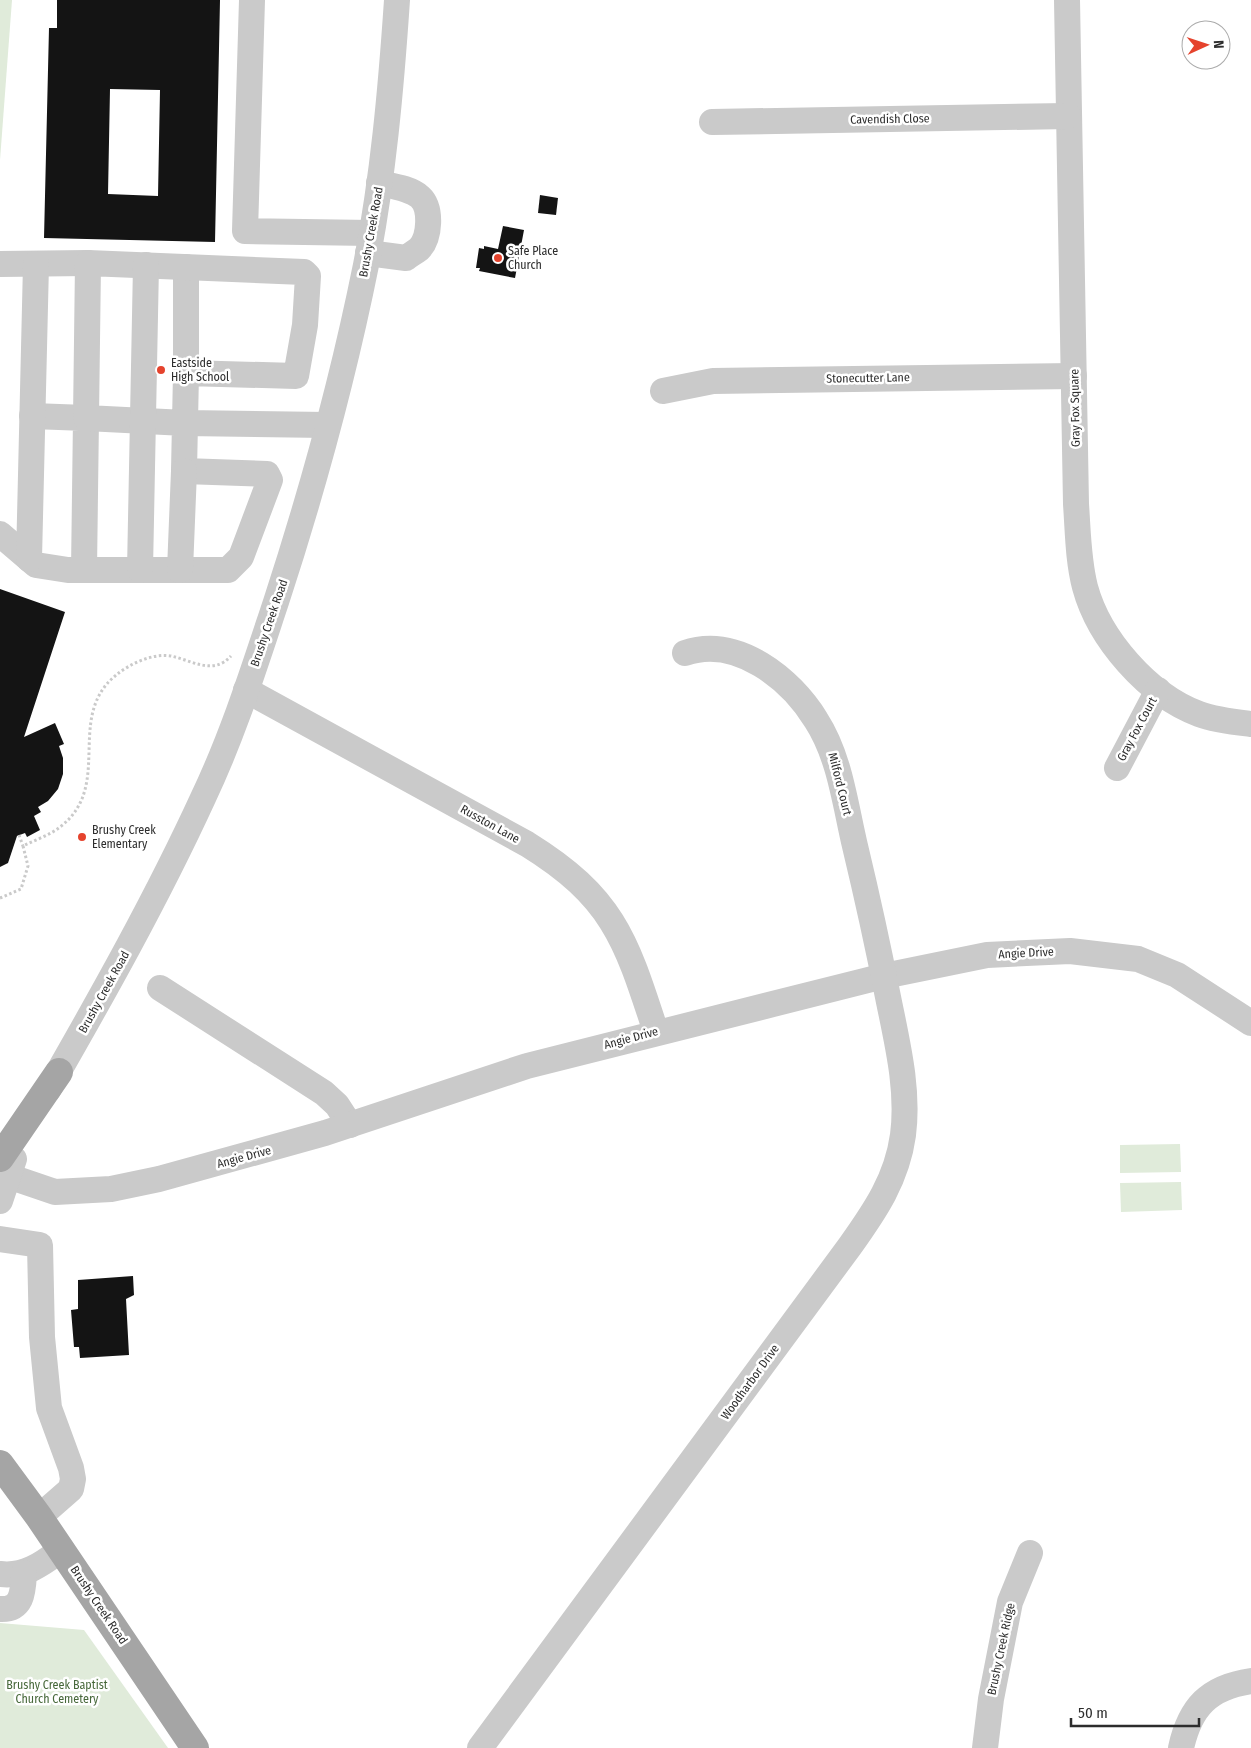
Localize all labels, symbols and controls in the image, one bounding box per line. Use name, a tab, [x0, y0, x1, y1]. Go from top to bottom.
north arrow	[1181, 20, 1231, 70]
text: N	[1210, 40, 1227, 49]
street label: Cavendish Close	[850, 111, 930, 127]
street label: Brushy Creek Road	[356, 186, 386, 278]
place label: Safe Place Church	[508, 244, 558, 272]
marker: Safe Place Church	[492, 252, 504, 264]
place label: Eastside High School	[171, 356, 229, 384]
marker: Eastside High School	[155, 364, 167, 376]
street label: Gray Fox Square	[1067, 369, 1083, 447]
street label: Stonecutter Lane	[826, 370, 910, 386]
street label: Brushy Creek Road	[247, 577, 291, 669]
street label: Gray Fox Court	[1114, 695, 1160, 763]
street label: Milford Court	[825, 751, 855, 817]
street label: Russton Lane	[458, 802, 522, 846]
place label: Brushy Creek Elementary	[92, 823, 156, 851]
marker: Brushy Creek Elementary	[76, 831, 88, 843]
street label: Angie Drive	[998, 945, 1054, 961]
street label: Brushy Creek Road	[76, 949, 132, 1035]
street label: Angie Drive	[602, 1024, 660, 1052]
street label: Angie Drive	[215, 1143, 273, 1171]
street label: Woodharbor Drive	[718, 1342, 782, 1422]
street label: Brushy Creek Road	[68, 1563, 130, 1647]
street label: Brushy Creek Ridge	[984, 1602, 1018, 1696]
park label: Brushy Creek Baptist Church Cemetery	[6, 1678, 108, 1706]
scale bar	[1071, 1696, 1198, 1728]
text: 50 m	[1078, 1704, 1108, 1722]

